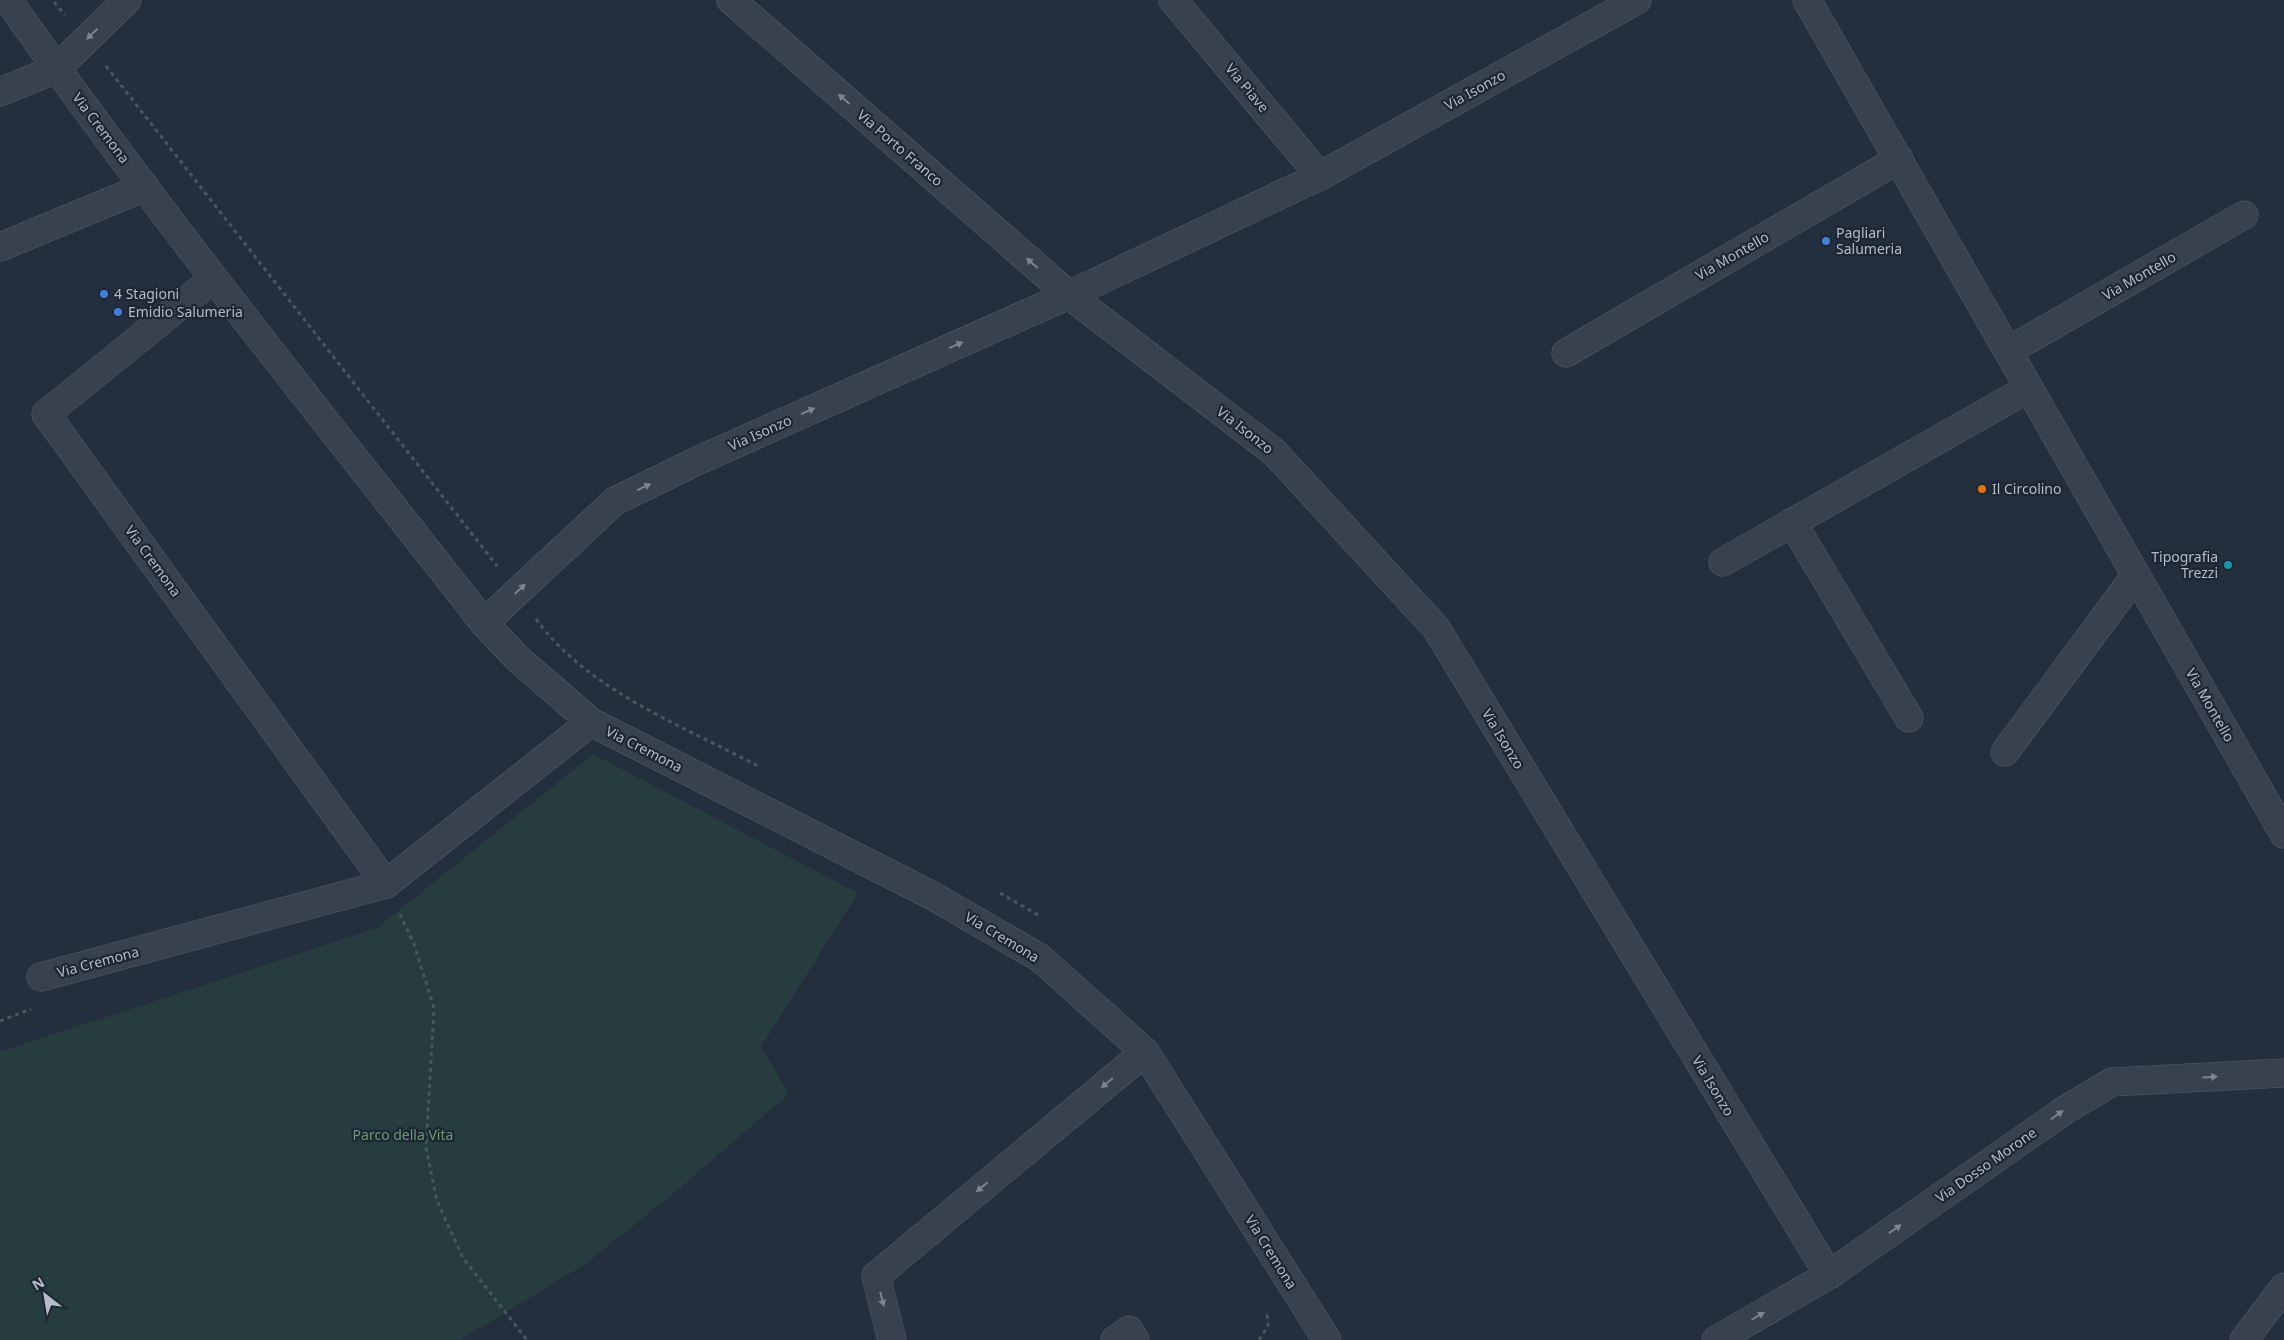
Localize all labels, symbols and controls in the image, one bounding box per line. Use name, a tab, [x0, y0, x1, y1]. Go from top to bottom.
one-way arrow	[86, 28, 98, 40]
street label: Via Piave	[1221, 59, 1274, 116]
street label: Via Isonzo	[1441, 65, 1509, 114]
street label: Via Cremona	[69, 89, 134, 167]
one-way arrow	[838, 93, 850, 105]
street label: Via Porto Franco	[853, 105, 947, 190]
place label: Pagliari Salumeria	[1836, 223, 1902, 258]
street label: Via Montello	[1691, 227, 1772, 284]
marker: Pagliari Salumeria	[1820, 235, 1832, 247]
street label: Via Montello	[2098, 247, 2179, 304]
one-way arrow	[1027, 257, 1039, 269]
place label: 4 Stagioni	[114, 284, 179, 303]
marker: 4 Stagioni	[98, 288, 110, 300]
place label: Emidio Salumeria	[128, 302, 243, 321]
marker: Emidio Salumeria	[112, 306, 124, 318]
one-way arrow	[949, 341, 963, 349]
street label: Via Isonzo	[1213, 401, 1278, 458]
one-way arrow	[801, 407, 815, 415]
street label: Via Isonzo	[725, 410, 794, 455]
place label: Il Circolino	[1992, 479, 2062, 498]
one-way arrow	[637, 483, 652, 491]
marker: Il Circolino	[1976, 483, 1988, 495]
street label: Via Cremona	[121, 521, 186, 600]
place label: Tipografia Trezzi	[2151, 547, 2218, 582]
marker: Tipografia Trezzi	[2222, 559, 2234, 571]
one-way arrow	[513, 583, 525, 595]
street label: Via Montello	[2182, 664, 2239, 745]
street label: Via Isonzo	[1478, 705, 1529, 772]
street label: Via Cremona	[603, 721, 686, 776]
street label: Via Cremona	[961, 907, 1043, 966]
street label: Via Cremona	[55, 941, 141, 982]
street label: Via Isonzo	[1688, 1052, 1739, 1119]
one-way arrow	[2202, 1073, 2218, 1081]
one-way arrow	[1101, 1077, 1114, 1088]
one-way arrow	[2050, 1110, 2064, 1120]
street label: Via Dosso Morone	[1931, 1123, 2040, 1207]
park label: Parco della Vita	[353, 1125, 453, 1144]
one-way arrow	[977, 1181, 989, 1193]
street label: Via Cremona	[1241, 1211, 1302, 1292]
one-way arrow	[1888, 1223, 1901, 1234]
north arrow	[20, 1270, 70, 1320]
text: N	[28, 1272, 48, 1295]
one-way arrow	[878, 1292, 886, 1307]
one-way arrow	[1752, 1311, 1765, 1320]

